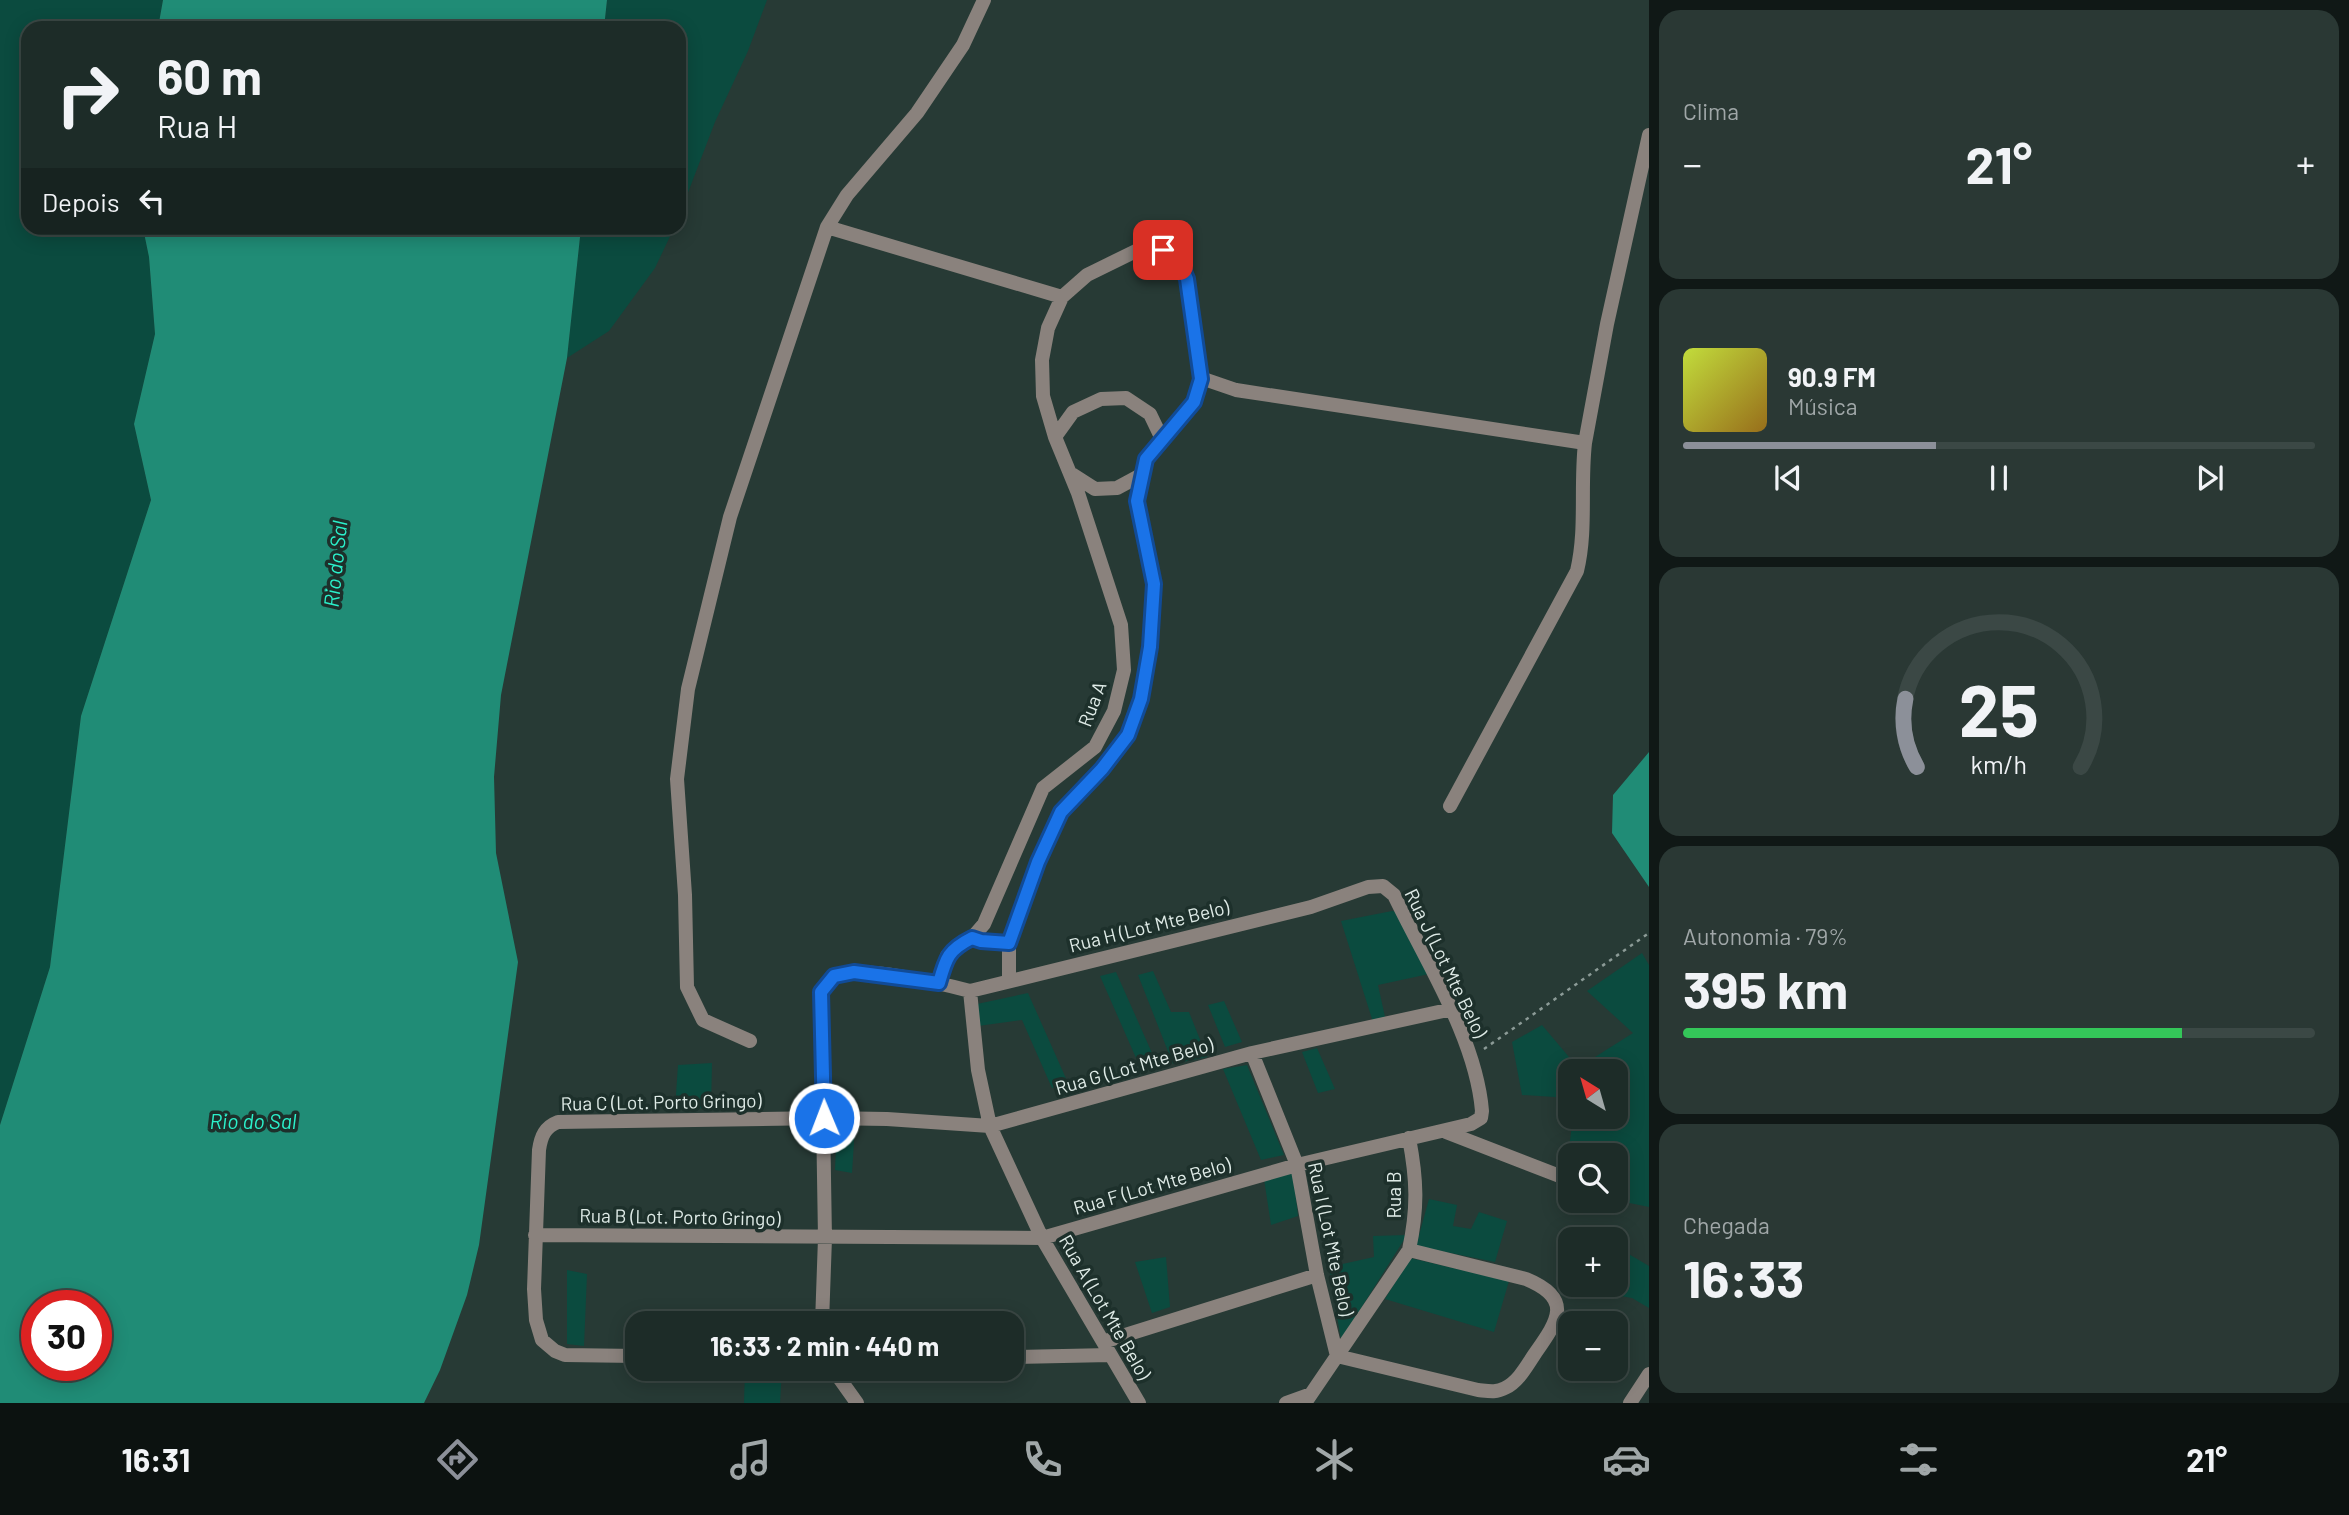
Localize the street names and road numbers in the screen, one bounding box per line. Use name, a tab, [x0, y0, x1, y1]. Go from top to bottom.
street label: Rua A	[1072, 678, 1111, 730]
street label: Rua J (Lot Mte Belo)	[1400, 885, 1493, 1042]
street label: Rua H (Lot Mte Belo)	[1066, 894, 1232, 957]
street label: Rua G (Lot Mte Belo)	[1052, 1032, 1217, 1099]
street label: Rua C (Lot. Porto Gringo)	[560, 1088, 763, 1115]
street label: Rua F (Lot Mte Belo)	[1071, 1152, 1234, 1219]
street label: Rua I (Lot Mte Belo)	[1304, 1160, 1359, 1319]
street label: Rua B	[1382, 1171, 1405, 1219]
street label: Rua B (Lot. Porto Gringo)	[579, 1203, 782, 1230]
street label: Rua A (Lot Mte Belo)	[1055, 1230, 1157, 1384]

